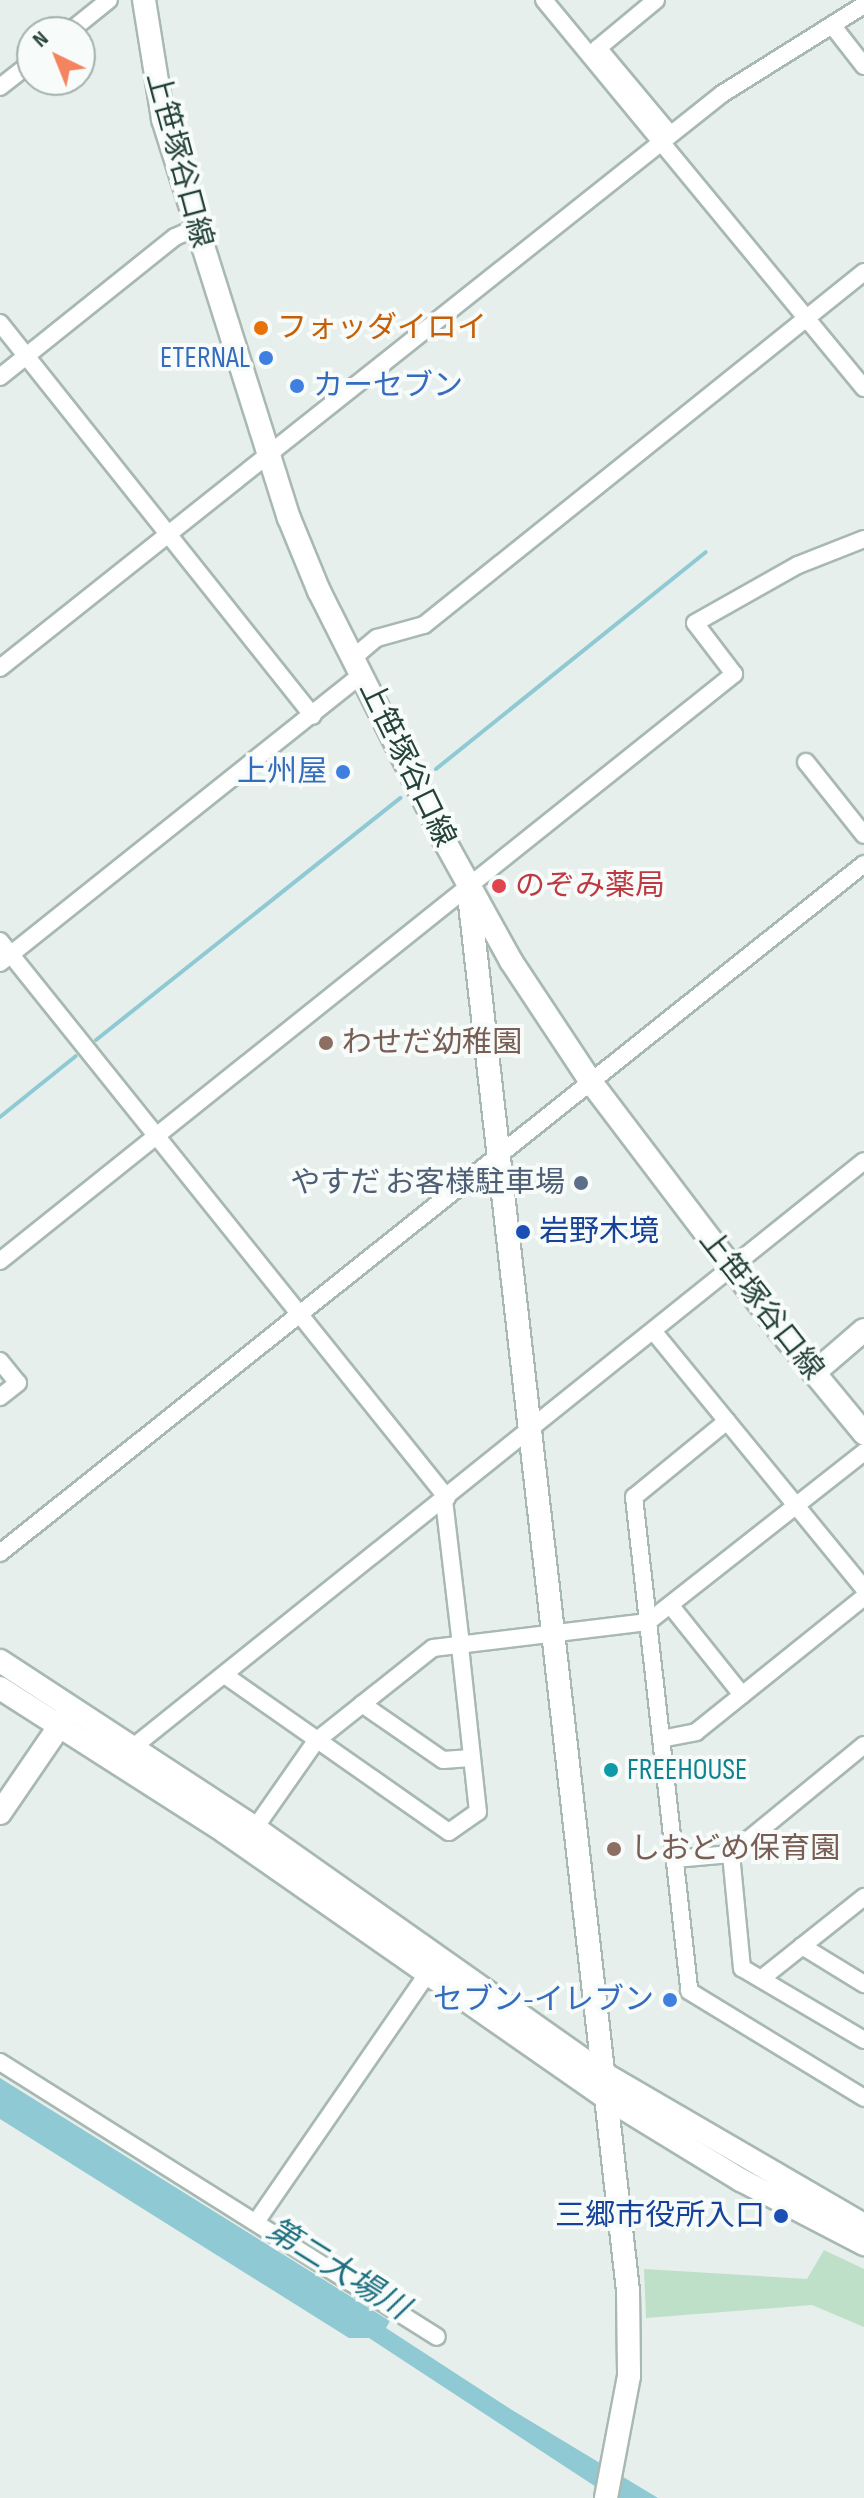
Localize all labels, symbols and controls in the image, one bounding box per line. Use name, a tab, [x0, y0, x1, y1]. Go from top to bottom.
north arrow	[16, 16, 96, 96]
text: N	[27, 26, 54, 53]
street label: 上笹塚谷口線	[138, 68, 220, 252]
place label: フォッダイロイ	[277, 310, 487, 346]
marker: フォッダイロイ	[252, 319, 270, 337]
place label: ETERNAL	[160, 340, 250, 376]
marker: ETERNAL	[257, 349, 275, 367]
place label: カーセブン	[313, 368, 463, 404]
marker: カーセブン	[288, 377, 306, 395]
street label: 上笹塚谷口線	[351, 675, 463, 853]
place label: 上州屋	[237, 754, 327, 790]
marker: 上州屋	[334, 763, 352, 781]
place label: のぞみ薬局	[515, 868, 665, 904]
marker: のぞみ薬局	[490, 877, 508, 895]
place label: わせだ幼稚園	[342, 1025, 522, 1061]
marker: わせだ幼稚園	[317, 1034, 335, 1052]
place label: やすだ お客様駐車場	[290, 1165, 565, 1201]
marker: やすだ お客様駐車場	[572, 1174, 590, 1192]
place label: 岩野木境	[539, 1214, 659, 1250]
marker: 岩野木境	[514, 1223, 532, 1241]
street label: 上笹塚谷口線	[691, 1223, 831, 1387]
place label: FREEHOUSE	[627, 1752, 747, 1788]
marker: FREEHOUSE	[602, 1761, 620, 1779]
place label: しおどめ保育園	[630, 1831, 840, 1867]
marker: しおどめ保育園	[605, 1840, 623, 1858]
place label: セブン-イレブン	[433, 1982, 654, 2018]
marker: セブン-イレブン	[661, 1991, 679, 2009]
place label: 三郷市役所入口	[555, 2198, 765, 2234]
marker: 三郷市役所入口	[772, 2207, 790, 2225]
water label: 第二大場川	[259, 2211, 415, 2329]

